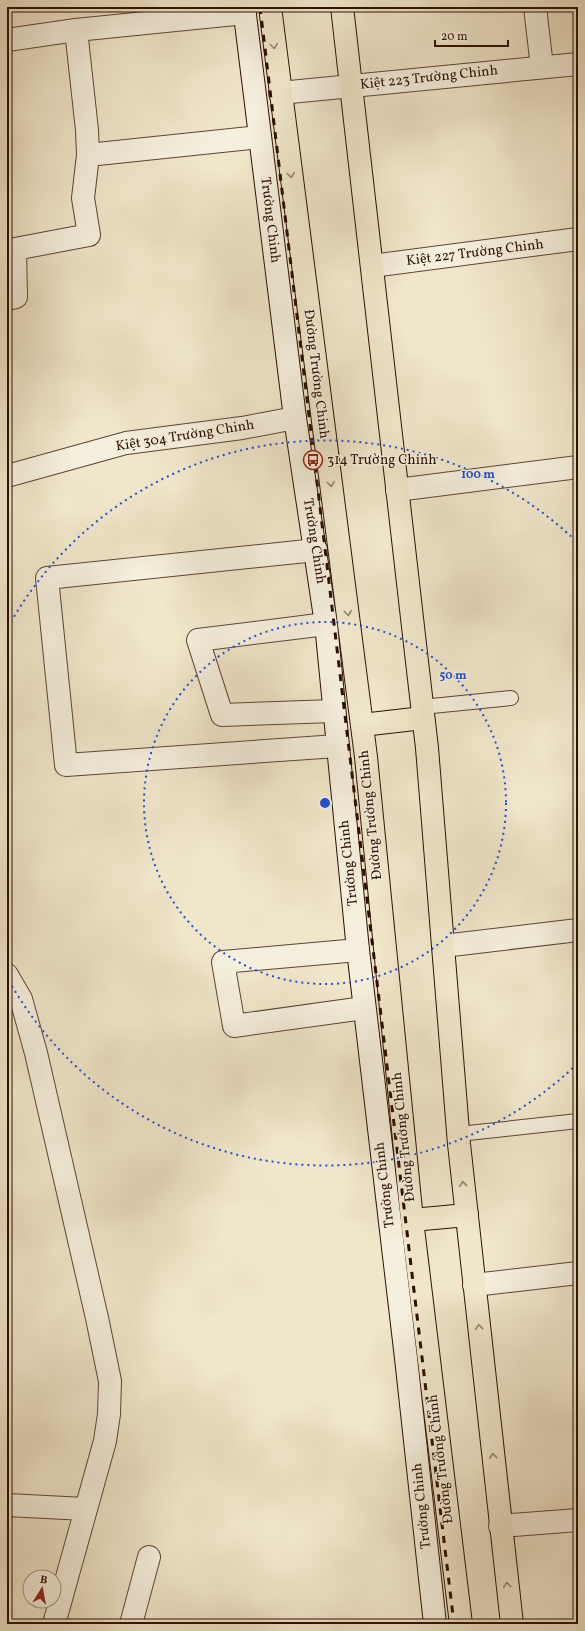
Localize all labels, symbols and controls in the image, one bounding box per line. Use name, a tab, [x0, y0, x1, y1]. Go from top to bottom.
scale bar	[435, 22, 508, 48]
text: 20 m	[441, 29, 468, 45]
one-way arrow	[270, 43, 279, 49]
street label: Kiệt 223 Trường Chinh	[359, 61, 499, 95]
one-way arrow	[286, 172, 295, 178]
street label: Trường Chinh	[255, 176, 285, 264]
street label: Kiệt 227 Trường Chinh	[405, 235, 545, 271]
street label: Đường Trường Chinh	[299, 308, 333, 440]
street label: Kiệt 304 Trường Chinh	[114, 416, 256, 456]
bus stop icon: 314 Trường Chinh	[302, 449, 324, 471]
place label: 314 Trường Chinh	[327, 451, 437, 470]
text: 100 m	[461, 467, 495, 483]
one-way arrow	[326, 481, 335, 487]
street label: Trường Chinh	[298, 497, 330, 585]
one-way arrow	[343, 610, 352, 616]
text: 50 m	[439, 668, 467, 684]
street label: Đường Trường Chinh	[355, 749, 387, 881]
centre of rings	[318, 796, 332, 810]
street label: Trường Chinh	[335, 819, 363, 907]
street label: Đường Trường Chinh	[388, 1071, 420, 1203]
street label: Trường Chinh	[370, 1141, 400, 1229]
one-way arrow	[459, 1181, 468, 1187]
one-way arrow	[474, 1324, 483, 1330]
street label: Đường Trường Chinh	[424, 1393, 458, 1525]
one-way arrow	[489, 1453, 498, 1459]
street label: Trường Chinh	[408, 1462, 436, 1550]
north arrow	[22, 1569, 62, 1609]
text: B	[39, 1573, 49, 1589]
one-way arrow	[503, 1582, 512, 1588]

